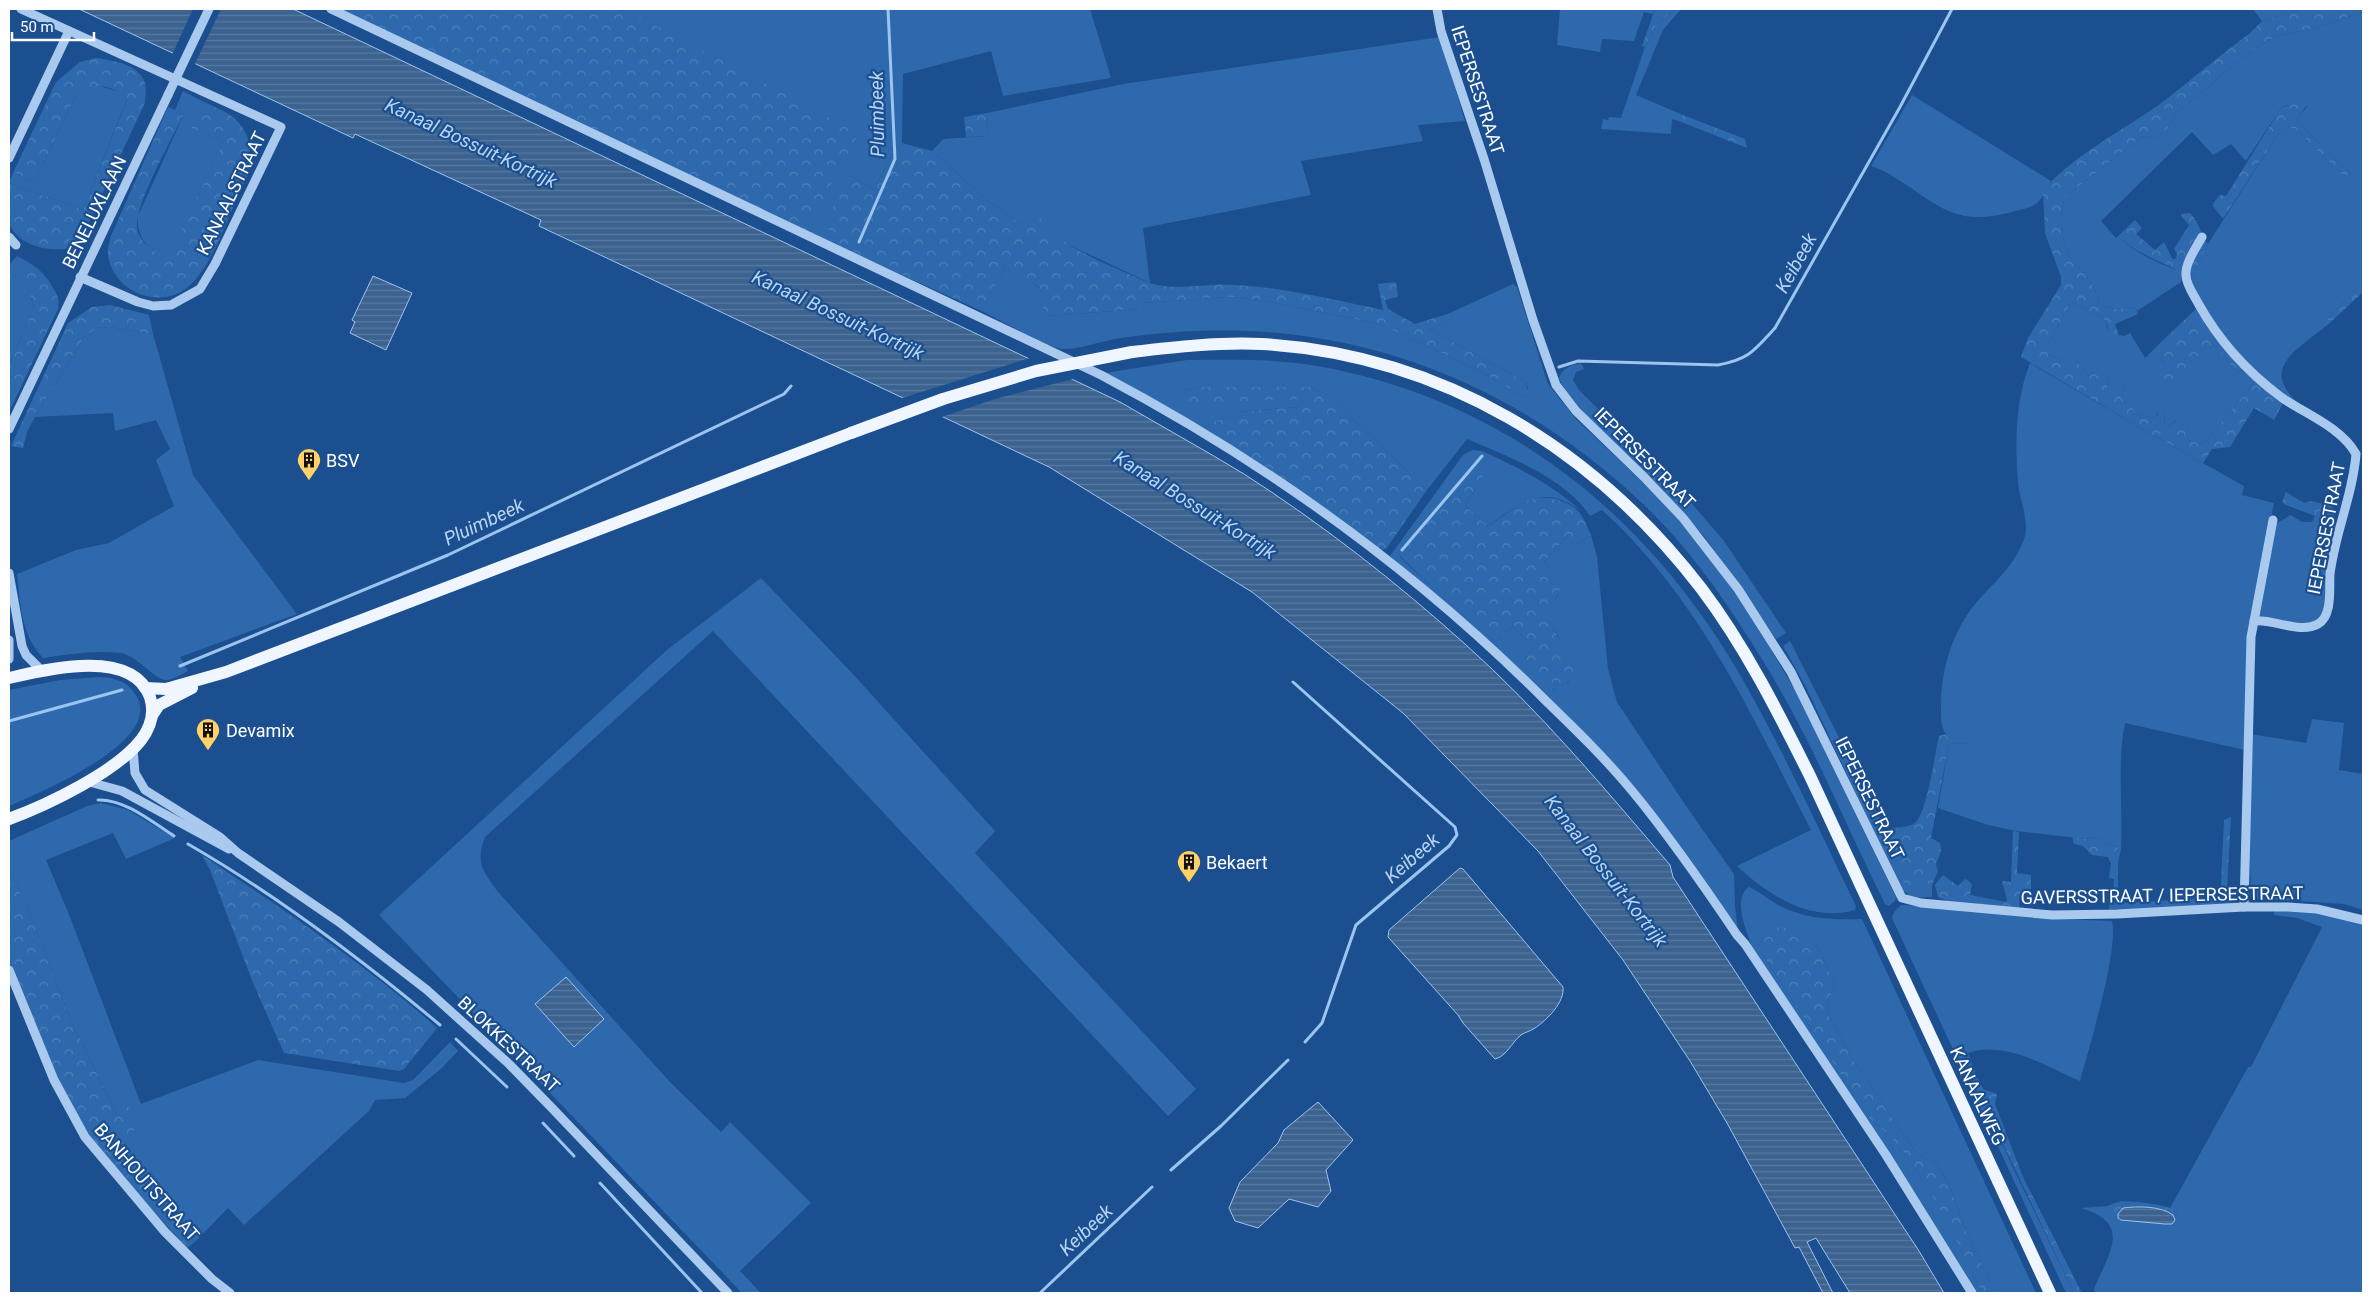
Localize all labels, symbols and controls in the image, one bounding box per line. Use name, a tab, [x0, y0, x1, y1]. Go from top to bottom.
scale bar	[12, 10, 95, 42]
text: 50 m	[20, 18, 54, 36]
street label: IEPERSESTRAAT	[1447, 23, 1509, 157]
water label: Pluimbeek	[865, 70, 889, 157]
water label: Kanaal Bossuit-Kortrijk	[381, 93, 561, 193]
street label: KANAALSTRAAT	[192, 128, 270, 258]
street label: BENELUXLAAN	[58, 152, 130, 272]
water label: Keibeek	[1770, 229, 1822, 297]
water label: Kanaal Bossuit-Kortrijk	[748, 265, 928, 365]
street label: IEPERSESTRAAT	[1590, 403, 1700, 513]
water label: Kanaal Bossuit-Kortrijk	[1110, 446, 1281, 565]
building icon: BSV	[296, 447, 322, 481]
place label: BSV	[326, 450, 360, 471]
street label: IEPERSESTRAAT	[2303, 460, 2349, 596]
water label: Pluimbeek	[440, 493, 528, 551]
building icon: Devamix	[195, 717, 221, 751]
place label: Devamix	[226, 720, 295, 741]
street label: IEPERSESTRAAT	[1831, 733, 1909, 863]
water label: Kanaal Bossuit-Kortrijk	[1539, 790, 1673, 952]
water label: Keibeek	[1380, 828, 1444, 888]
building icon: Bekaert	[1176, 849, 1202, 883]
place label: Bekaert	[1206, 852, 1268, 873]
street label: GAVERSSTRAAT / IEPERSESTRAAT	[2021, 882, 2304, 908]
street label: BLOKKESTRAAT	[454, 992, 564, 1097]
street label: KANAALWEG	[1946, 1043, 2010, 1149]
street label: BANHOUTSTRAAT	[90, 1119, 204, 1245]
water label: Keibeek	[1054, 1199, 1118, 1261]

